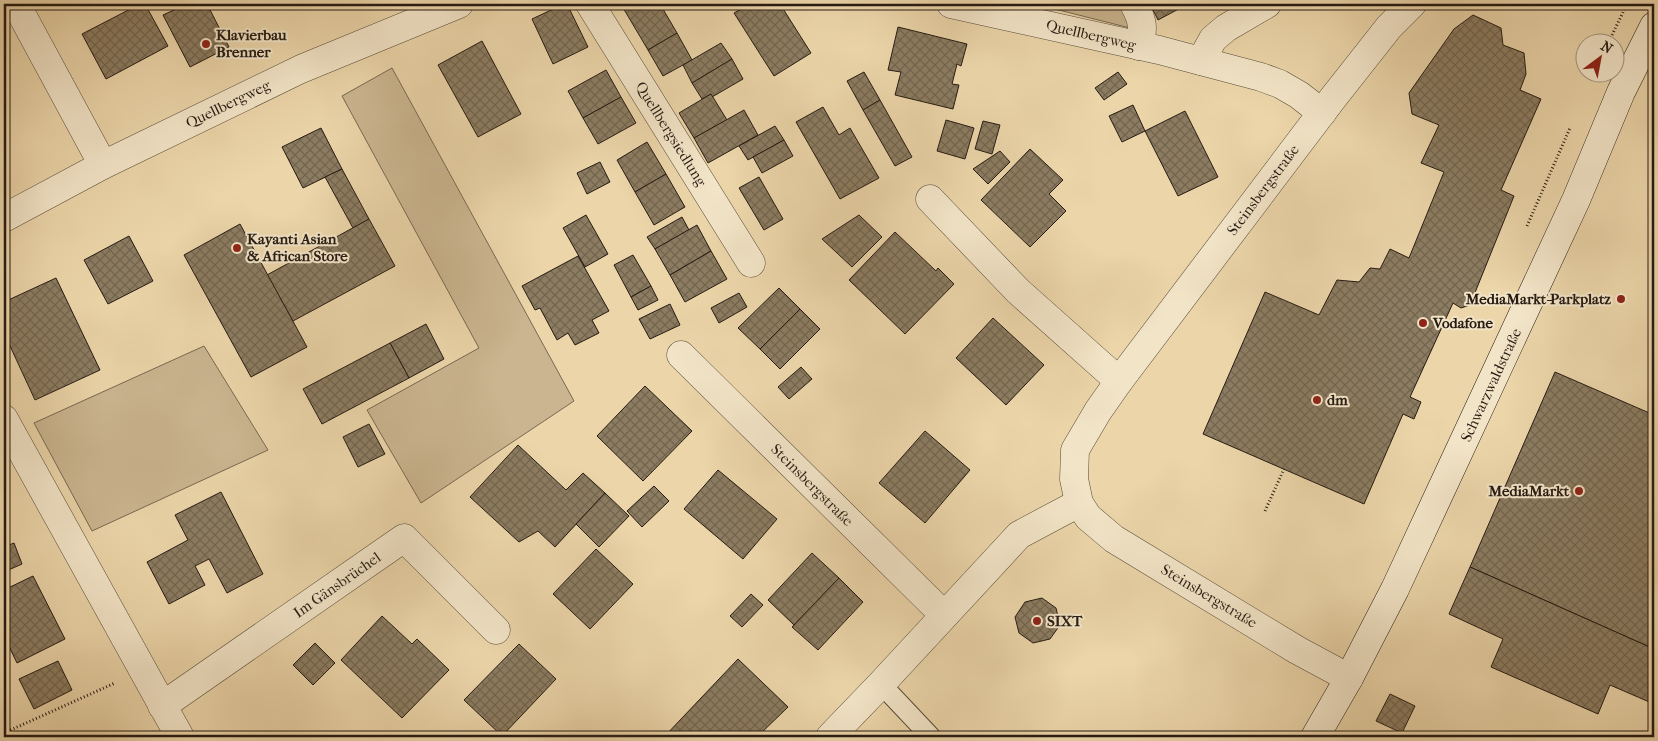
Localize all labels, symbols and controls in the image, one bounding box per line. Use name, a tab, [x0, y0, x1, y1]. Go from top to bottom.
street label: Quellbergweg	[1044, 16, 1139, 54]
place label: Klavierbau Brenner	[216, 26, 287, 61]
north arrow	[1576, 32, 1626, 82]
text: N	[1598, 37, 1616, 58]
marker: Klavierbau Brenner	[200, 38, 212, 50]
street label: Quellbergweg	[183, 75, 274, 132]
street label: Quellbergsiedlung	[632, 78, 711, 190]
street label: Steinsbergstraße	[1223, 141, 1303, 239]
place label: Kayanti Asian & African Store	[247, 230, 348, 265]
marker: Kayanti Asian & African Store	[231, 242, 243, 254]
place label: MediaMarkt-Parkplatz	[1465, 290, 1611, 308]
marker: MediaMarkt-Parkplatz	[1615, 293, 1627, 305]
place label: Vodafone	[1432, 314, 1493, 332]
marker: Vodafone	[1417, 317, 1429, 329]
street label: Schwarzwaldstraße	[1457, 325, 1525, 445]
place label: dm	[1327, 391, 1348, 409]
marker: dm	[1311, 394, 1323, 406]
street label: Steinsbergstraße	[767, 440, 857, 530]
place label: MediaMarkt	[1487, 482, 1570, 500]
marker: MediaMarkt	[1573, 485, 1585, 497]
street label: Im Gänsbrüchel	[290, 548, 384, 622]
street label: Steinsbergstraße	[1158, 560, 1261, 632]
place label: SIXT	[1047, 612, 1083, 630]
marker: SIXT	[1031, 615, 1043, 627]

